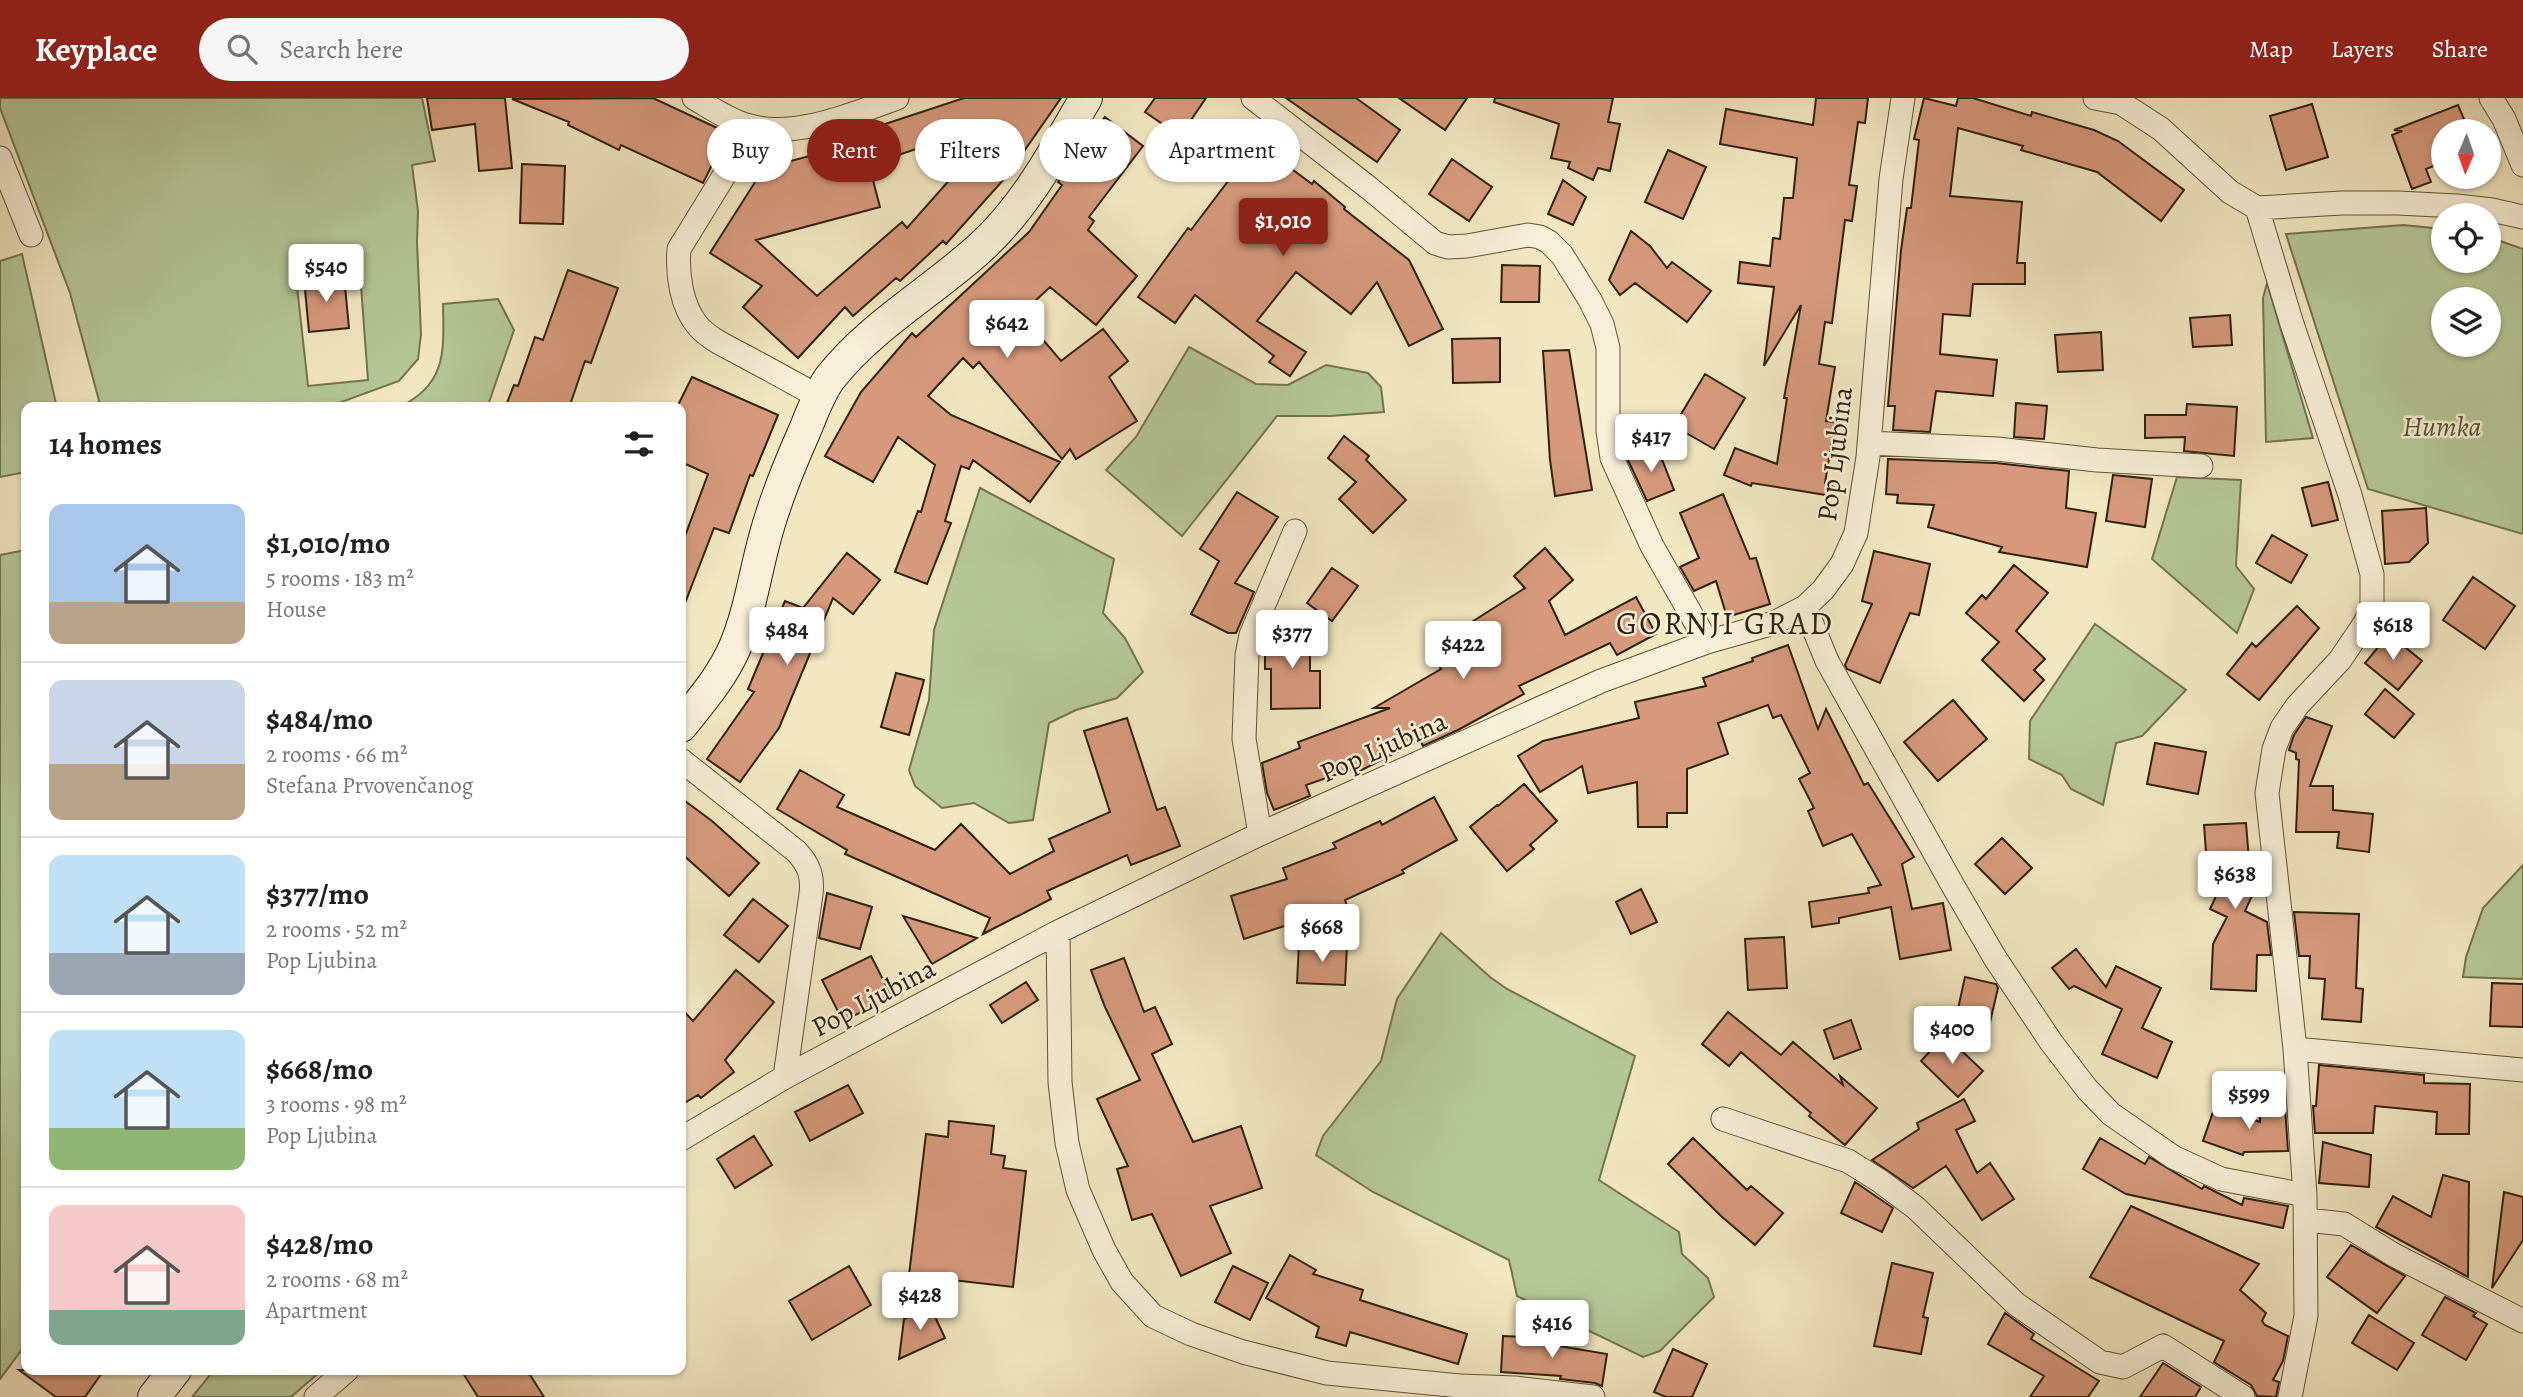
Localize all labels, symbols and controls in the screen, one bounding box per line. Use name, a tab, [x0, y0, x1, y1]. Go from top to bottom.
search box	[199, 18, 689, 81]
text: Keyplace	[35, 27, 157, 72]
icon: search	[223, 30, 261, 68]
text: Search here	[279, 32, 403, 67]
text: Map	[2249, 33, 2293, 65]
text: Layers	[2331, 33, 2394, 65]
text: Share	[2432, 33, 2488, 65]
chip: Buy	[707, 119, 793, 182]
chip: Rent	[807, 119, 901, 182]
chip: Filters	[915, 119, 1025, 182]
chip: New	[1039, 119, 1131, 182]
chip: Apartment	[1145, 119, 1300, 182]
north arrow	[2431, 119, 2501, 189]
map controls	[2431, 119, 2501, 357]
pin: $1,010	[1226, 198, 1340, 258]
button: locate	[2431, 203, 2501, 273]
text: $1,010	[1255, 205, 1311, 236]
pin: $540	[285, 244, 367, 304]
text: $540	[305, 251, 347, 282]
button: layers	[2431, 287, 2501, 357]
pin: $642	[966, 300, 1048, 360]
text: $642	[985, 307, 1029, 338]
street label: Pop Ljubina	[1808, 385, 1862, 524]
park label: Humka	[2403, 408, 2481, 446]
pin: $417	[1610, 414, 1692, 474]
text: $417	[1631, 421, 1671, 452]
text: 14 homes	[49, 424, 162, 464]
icon: filters	[620, 425, 658, 463]
text: $1,010/mo	[266, 523, 390, 563]
icon: home	[105, 532, 189, 616]
text: 5 rooms · 183 m²	[266, 563, 414, 594]
text: House	[266, 594, 326, 625]
district label: GORNJI GRAD	[1616, 601, 1834, 645]
pin: $618	[2352, 602, 2434, 662]
pin: $484	[746, 608, 828, 667]
text: $618	[2373, 609, 2413, 640]
pin: $377	[1251, 610, 1333, 670]
text: $484	[765, 614, 809, 645]
text: $377	[1272, 617, 1312, 648]
pin: $422	[1422, 622, 1504, 681]
text: $422	[1441, 628, 1485, 659]
text: $484/mo	[266, 699, 373, 739]
street label: Pop Ljubina	[1314, 702, 1453, 792]
icon: home	[105, 708, 189, 792]
text: 2 rooms · 66 m²	[266, 739, 408, 770]
text: Stefana Prvovenčanog	[266, 770, 473, 801]
pin: $638	[2194, 852, 2276, 911]
text: $638	[2214, 858, 2256, 889]
text: $377/mo	[266, 874, 369, 914]
icon: home	[105, 883, 189, 967]
pin: $668	[1281, 904, 1363, 964]
text: $668	[1300, 911, 1344, 942]
text: 2 rooms · 52 m²	[266, 914, 407, 945]
text: Pop Ljubina	[266, 945, 377, 976]
street label: Pop Ljubina	[805, 949, 942, 1046]
pin: $400	[1911, 1006, 1993, 1066]
text: $400	[1930, 1013, 1974, 1044]
text: $668/mo	[266, 1049, 373, 1089]
icon: home	[105, 1058, 189, 1142]
pin: $599	[2208, 1072, 2290, 1131]
text: $599	[2228, 1078, 2270, 1109]
text: 3 rooms · 98 m²	[266, 1089, 407, 1120]
text: Pop Ljubina	[266, 1120, 377, 1151]
text: $428/mo	[266, 1224, 373, 1264]
icon: home	[105, 1233, 189, 1317]
text: 2 rooms · 68 m²	[266, 1264, 408, 1295]
pin: $428	[879, 1272, 961, 1332]
text: $428	[898, 1279, 942, 1310]
text: Apartment	[266, 1295, 368, 1326]
pin: $416	[1511, 1300, 1593, 1360]
text: $416	[1532, 1307, 1572, 1338]

